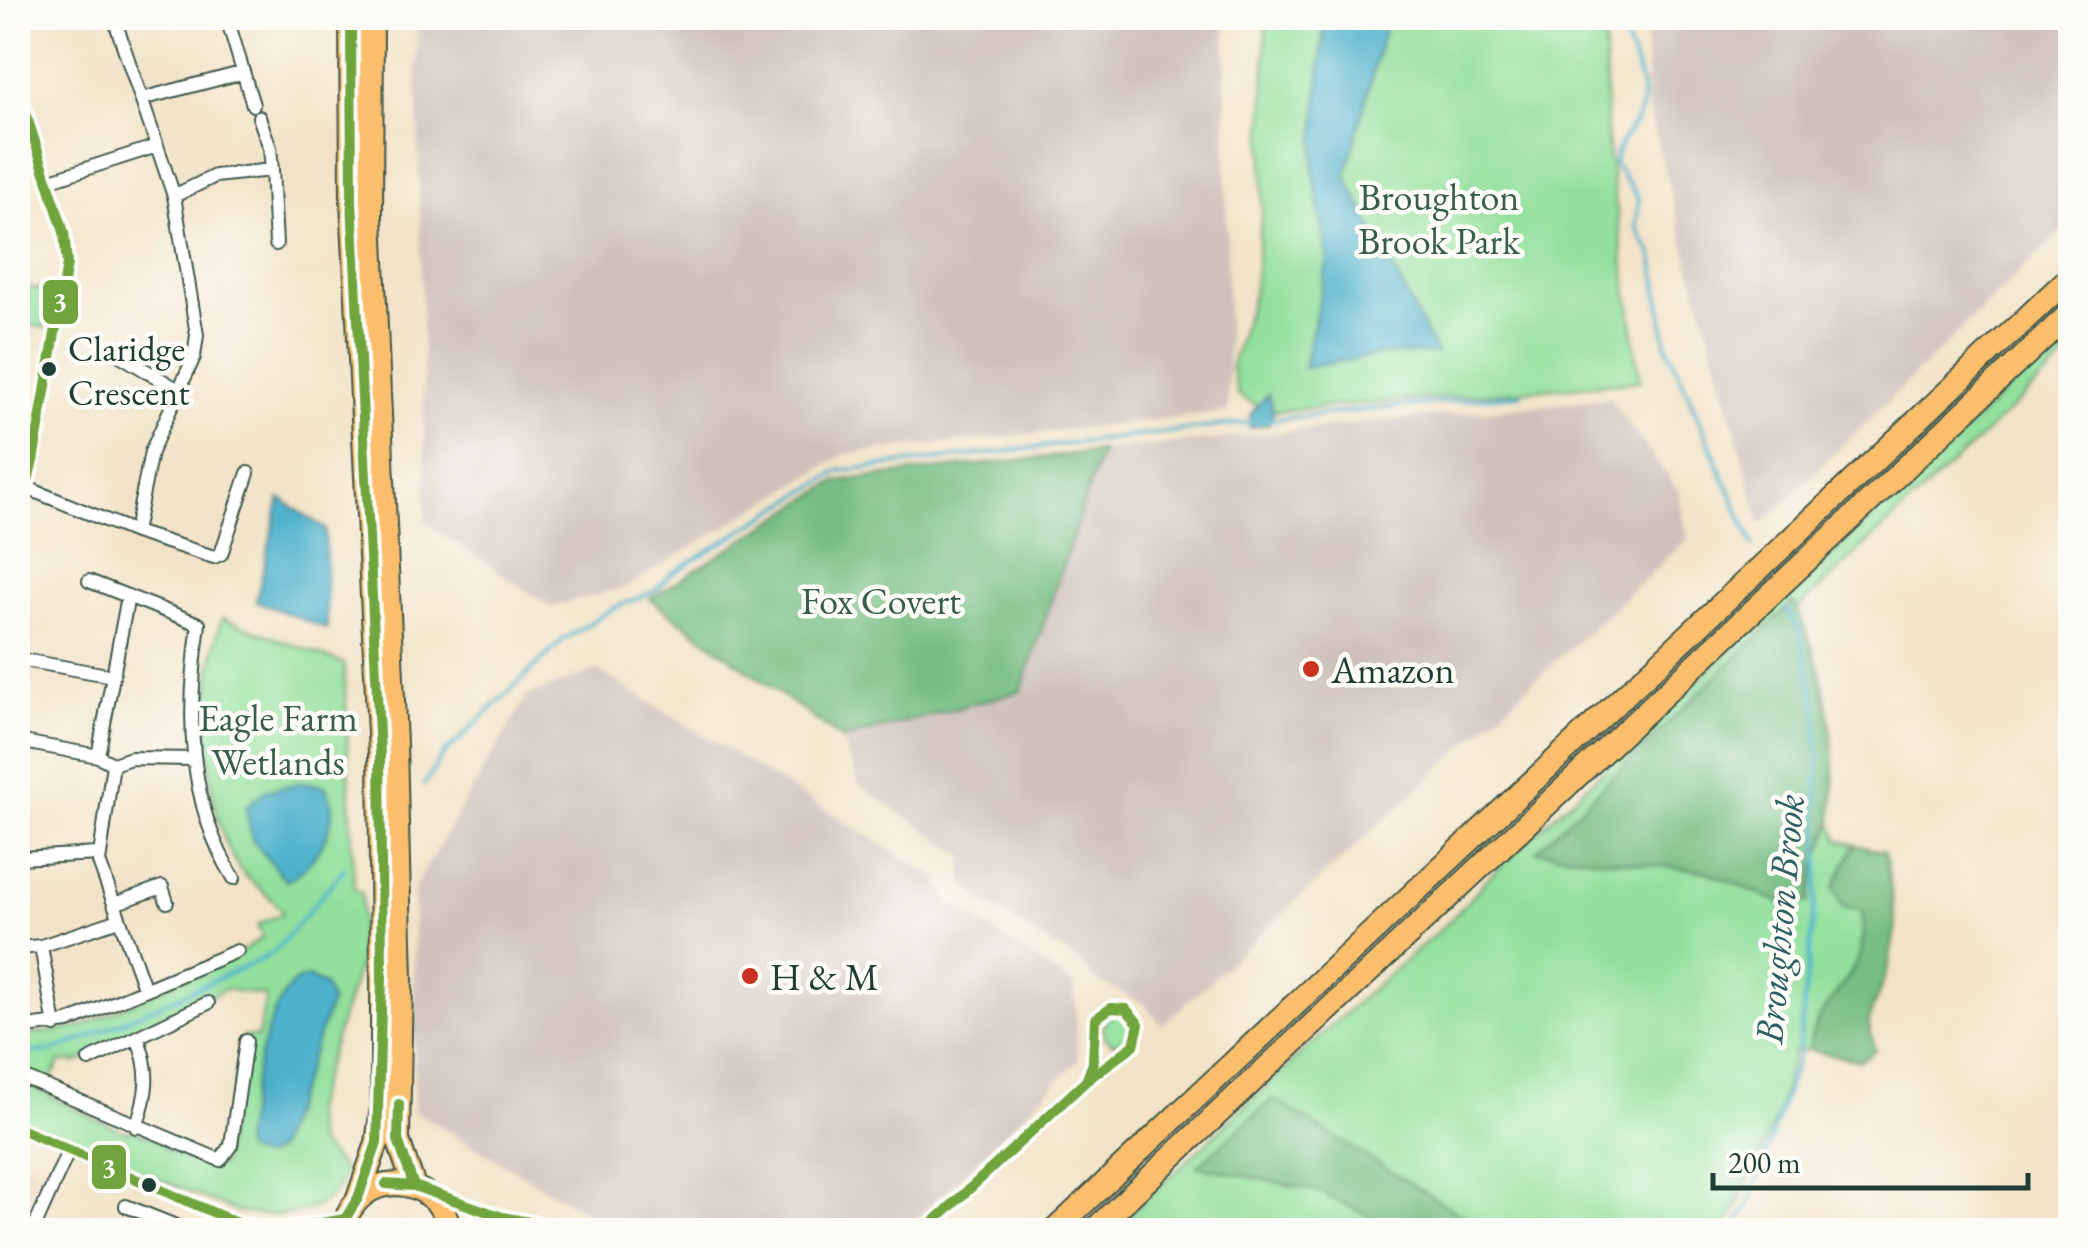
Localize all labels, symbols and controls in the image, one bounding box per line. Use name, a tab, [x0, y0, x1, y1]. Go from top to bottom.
park label: Broughton Brook Park	[1358, 172, 1521, 265]
line badge: 3	[41, 278, 80, 326]
text: 3	[53, 283, 67, 319]
place label: Claridge Crescent	[68, 325, 190, 416]
marker: Claridge Crescent	[39, 359, 59, 379]
park label: Fox Covert	[801, 576, 961, 625]
place label: Amazon	[1330, 645, 1454, 694]
marker: Amazon	[1300, 658, 1322, 680]
park label: Eagle Farm Wetlands	[198, 693, 358, 786]
water label: Broughton Brook	[1742, 792, 1816, 1047]
place label: H & M	[770, 952, 879, 1001]
marker: H & M	[739, 965, 761, 987]
scale bar	[1713, 1128, 2028, 1190]
line badge: 3	[90, 1143, 128, 1191]
text: 200 m	[1728, 1143, 1801, 1182]
text: 3	[102, 1149, 116, 1185]
unlabelled marker	[139, 1175, 159, 1195]

